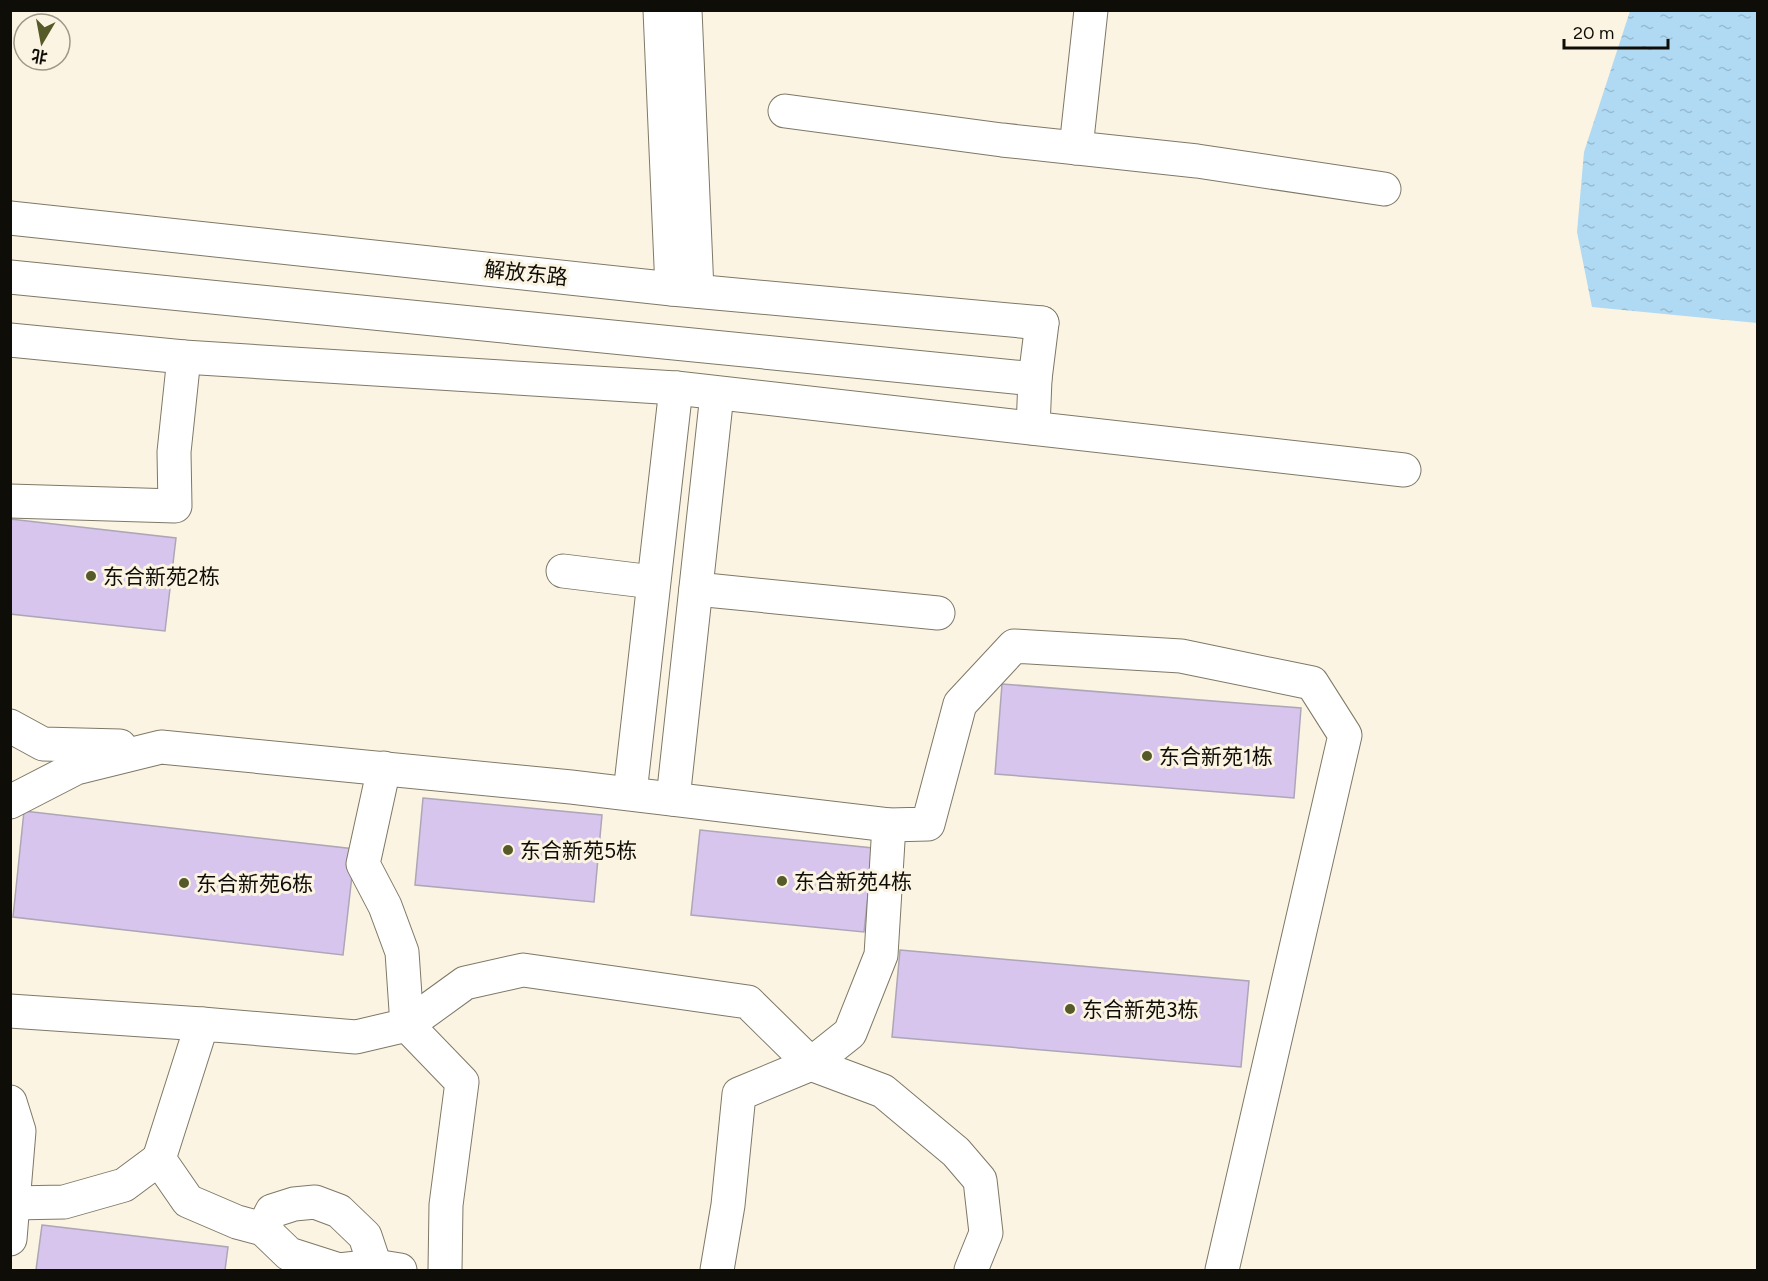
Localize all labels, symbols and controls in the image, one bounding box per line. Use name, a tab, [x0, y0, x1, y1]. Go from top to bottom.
north arrow	[12, 12, 72, 72]
scale bar	[1564, 12, 1668, 50]
text: 20 m	[1573, 22, 1614, 44]
text: 北	[30, 46, 49, 67]
street label: 解放东路	[483, 256, 569, 290]
place label: 东合新苑2栋	[103, 564, 220, 589]
marker: 东合新苑2栋	[84, 569, 98, 583]
place label: 东合新苑1栋	[1159, 744, 1273, 769]
marker: 东合新苑1栋	[1140, 749, 1154, 763]
place label: 东合新苑5栋	[520, 838, 637, 863]
marker: 东合新苑5栋	[501, 843, 515, 857]
place label: 东合新苑4栋	[794, 869, 912, 894]
place label: 东合新苑6栋	[196, 871, 313, 896]
marker: 东合新苑4栋	[775, 874, 789, 888]
marker: 东合新苑6栋	[177, 876, 191, 890]
place label: 东合新苑3栋	[1082, 997, 1198, 1022]
marker: 东合新苑3栋	[1063, 1002, 1077, 1016]

